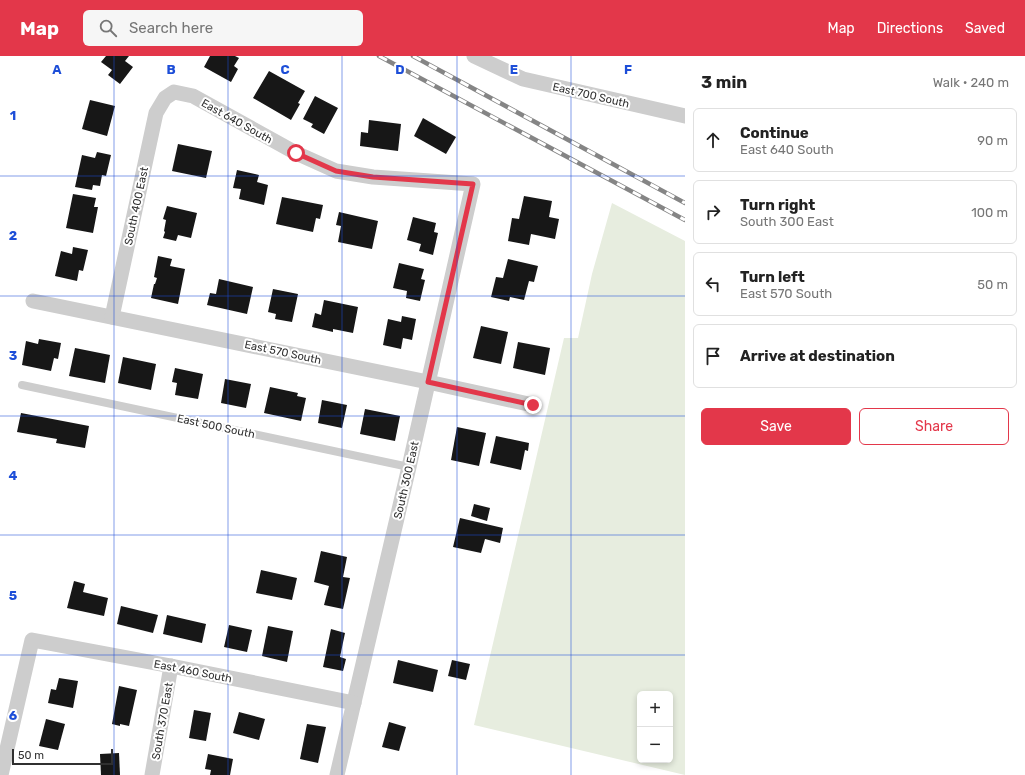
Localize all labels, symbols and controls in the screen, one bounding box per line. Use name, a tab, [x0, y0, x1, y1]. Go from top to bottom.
search box	[83, 10, 363, 46]
text: Map	[20, 17, 59, 40]
icon: search	[97, 17, 119, 39]
text: Search here	[129, 19, 213, 37]
text: Map	[828, 20, 855, 37]
text: Directions	[877, 20, 943, 37]
text: Saved	[965, 20, 1005, 37]
text: A	[52, 62, 62, 77]
text: B	[166, 62, 176, 77]
text: C	[280, 62, 290, 77]
text: D	[395, 62, 405, 77]
text: E	[510, 62, 518, 77]
text: F	[624, 62, 632, 77]
text: 3 min	[701, 72, 747, 92]
text: Walk · 240 m	[933, 75, 1009, 90]
street label: East 700 South	[551, 80, 631, 111]
street label: East 640 South	[199, 97, 275, 146]
text: 1	[10, 108, 16, 123]
text: Continue	[740, 124, 809, 142]
icon: ahead	[702, 129, 724, 151]
text: 90 m	[977, 133, 1008, 148]
text: East 640 South	[740, 142, 834, 157]
route start	[287, 144, 305, 162]
street label: South 400 East	[122, 165, 151, 246]
text: Turn right	[740, 196, 815, 214]
icon: right	[702, 201, 724, 223]
text: 100 m	[971, 205, 1008, 220]
text: South 300 East	[740, 214, 834, 229]
text: 2	[9, 228, 17, 243]
text: Turn left	[740, 268, 805, 286]
icon: left	[702, 273, 724, 295]
text: 50 m	[977, 277, 1008, 292]
text: East 570 South	[740, 286, 832, 301]
street label: East 570 South	[243, 338, 322, 367]
icon: arrive	[702, 345, 724, 367]
text: Arrive at destination	[740, 347, 895, 365]
text: 3	[9, 348, 18, 363]
route end	[524, 396, 542, 414]
button: Save	[701, 408, 851, 445]
button: Share	[859, 408, 1009, 445]
street label: East 500 South	[176, 412, 256, 441]
street label: South 300 East	[391, 439, 422, 520]
text: 4	[9, 468, 18, 483]
text: 5	[9, 588, 17, 603]
street label: East 460 South	[153, 658, 233, 685]
street label: South 370 East	[149, 681, 176, 761]
map controls	[637, 691, 673, 763]
button: +	[637, 691, 673, 727]
text: 6	[9, 708, 18, 723]
button: −	[637, 727, 673, 763]
scale bar	[12, 747, 113, 766]
text: 50 m	[18, 749, 44, 762]

